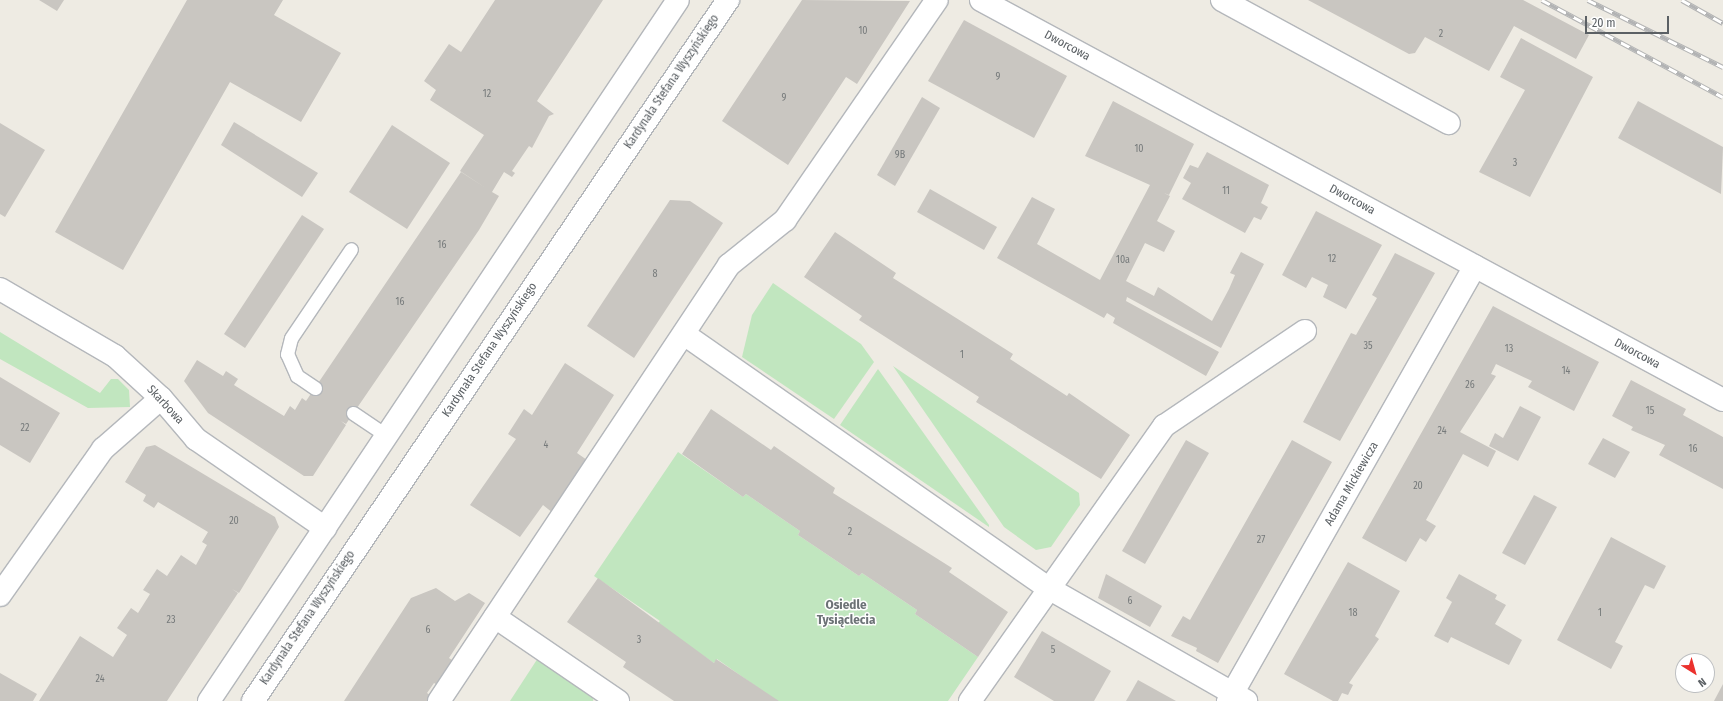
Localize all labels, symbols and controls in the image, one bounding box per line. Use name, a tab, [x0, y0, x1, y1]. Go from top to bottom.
scale bar	[1587, 8, 1671, 34]
street label: Kardynała Stefana Wyszyńskiego	[622, 12, 722, 152]
text: 20 m	[1592, 16, 1616, 30]
house number: 10	[858, 26, 868, 38]
street label: Dworcowa	[1042, 28, 1092, 64]
house number: 2	[1439, 29, 1443, 41]
house number: 9	[996, 72, 1000, 84]
house number: 12	[483, 89, 491, 101]
house number: 9	[782, 93, 786, 105]
house number: 10	[1134, 144, 1144, 156]
house number: 9B	[895, 150, 905, 162]
house number: 3	[1513, 158, 1517, 170]
street label: Dworcowa	[1327, 182, 1377, 218]
house number: 11	[1222, 186, 1230, 198]
house number: 16	[438, 240, 446, 252]
house number: 12	[1328, 254, 1336, 266]
house number: 10a	[1116, 255, 1130, 267]
house number: 8	[653, 269, 657, 281]
street label: Kardynała Stefana Wyszyńskiego	[440, 280, 540, 420]
house number: 16	[396, 297, 404, 309]
street label: Dworcowa	[1612, 336, 1662, 372]
house number: 35	[1363, 341, 1373, 353]
house number: 13	[1505, 344, 1513, 356]
house number: 1	[960, 350, 964, 362]
house number: 14	[1562, 366, 1570, 378]
house number: 26	[1465, 380, 1475, 392]
street label: Skarbowa	[143, 383, 187, 427]
house number: 15	[1646, 406, 1654, 418]
house number: 22	[21, 423, 29, 435]
house number: 24	[1437, 426, 1447, 438]
house number: 4	[544, 440, 548, 452]
street label: Adama Mickiewicza	[1322, 440, 1382, 528]
house number: 16	[1689, 444, 1697, 456]
house number: 20	[1413, 481, 1423, 493]
house number: 20	[229, 516, 239, 528]
house number: 2	[848, 527, 852, 539]
house number: 27	[1257, 535, 1265, 547]
street label: Kardynała Stefana Wyszyńskiego	[258, 548, 358, 688]
house number: 6	[1128, 596, 1132, 608]
district label: Osiedle Tysiąclecia	[817, 598, 875, 629]
house number: 18	[1349, 608, 1357, 620]
house number: 1	[1598, 608, 1602, 620]
house number: 23	[167, 615, 175, 627]
house number: 6	[426, 625, 430, 637]
house number: 3	[637, 635, 641, 647]
house number: 5	[1051, 645, 1055, 657]
north arrow	[1675, 653, 1715, 693]
house number: 24	[95, 674, 105, 686]
text: N	[1695, 675, 1708, 689]

